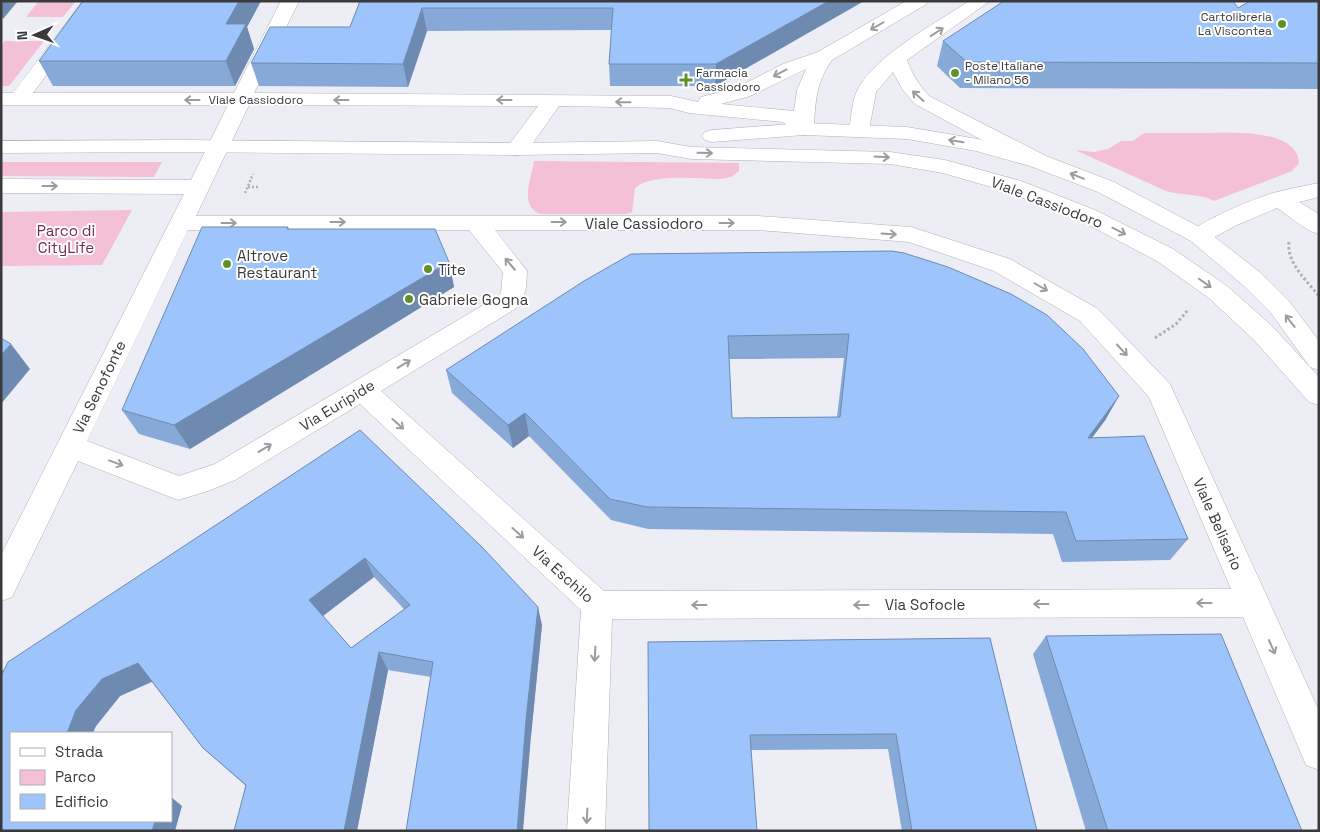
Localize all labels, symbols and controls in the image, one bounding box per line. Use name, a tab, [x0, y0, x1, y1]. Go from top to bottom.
place label: Cartolibreria La Viscontea	[1198, 9, 1272, 39]
north arrow	[10, 10, 60, 60]
marker: Cartolibreria La Viscontea	[1276, 18, 1288, 30]
one-way arrow	[871, 21, 885, 31]
one-way arrow	[930, 27, 944, 37]
text: N	[13, 30, 31, 40]
place label: Poste Italiane - Milano 56	[965, 58, 1044, 88]
place label: Farmacia Cassiodoro	[696, 65, 760, 95]
marker: Poste Italiane - Milano 56	[949, 67, 961, 79]
one-way arrow	[772, 68, 787, 78]
marker: Farmacia Cassiodoro	[680, 74, 692, 86]
one-way arrow	[912, 90, 925, 102]
street label: Viale Cassiodoro	[209, 92, 303, 108]
one-way arrow	[184, 95, 200, 105]
one-way arrow	[334, 95, 350, 105]
one-way arrow	[496, 95, 512, 105]
one-way arrow	[615, 97, 631, 106]
one-way arrow	[949, 136, 965, 146]
one-way arrow	[696, 148, 713, 158]
one-way arrow	[874, 153, 890, 162]
one-way arrow	[1070, 170, 1085, 180]
street label: Viale Cassiodoro	[988, 172, 1106, 232]
one-way arrow	[42, 181, 58, 191]
street label: Viale Cassiodoro	[585, 214, 703, 233]
one-way arrow	[330, 217, 346, 227]
one-way arrow	[550, 217, 566, 227]
one-way arrow	[220, 218, 237, 228]
one-way arrow	[718, 218, 734, 228]
park label: Parco di CityLife	[37, 221, 95, 257]
one-way arrow	[1111, 227, 1126, 236]
one-way arrow	[880, 229, 896, 238]
place label: Altrove Restaurant	[237, 246, 318, 282]
marker: Altrove Restaurant	[221, 258, 233, 270]
one-way arrow	[504, 258, 515, 271]
place label: Tite	[438, 260, 466, 279]
marker: Tite	[422, 263, 434, 275]
one-way arrow	[1198, 278, 1212, 288]
one-way arrow	[1033, 283, 1047, 293]
place label: Gabriele Gogna	[419, 290, 529, 309]
marker: Gabriele Gogna	[403, 293, 415, 305]
one-way arrow	[1285, 314, 1295, 328]
street label: Via Senofonte	[68, 337, 130, 437]
one-way arrow	[1116, 344, 1128, 357]
one-way arrow	[397, 359, 411, 369]
street label: Via Euripide	[296, 375, 378, 435]
one-way arrow	[391, 418, 404, 429]
one-way arrow	[257, 443, 271, 453]
one-way arrow	[108, 459, 123, 468]
street label: Viale Belisario	[1189, 475, 1247, 573]
one-way arrow	[511, 527, 524, 539]
street label: Via Eschilo	[528, 541, 598, 607]
street label: Via Sofocle	[885, 595, 965, 614]
one-way arrow	[1196, 598, 1212, 608]
one-way arrow	[1034, 599, 1050, 609]
one-way arrow	[691, 600, 708, 610]
one-way arrow	[854, 600, 870, 609]
one-way arrow	[1268, 639, 1278, 654]
one-way arrow	[590, 646, 599, 662]
legend	[10, 732, 172, 822]
text: Strada	[55, 742, 104, 761]
text: Parco	[55, 767, 96, 786]
text: Edificio	[55, 792, 109, 811]
one-way arrow	[582, 808, 591, 824]

